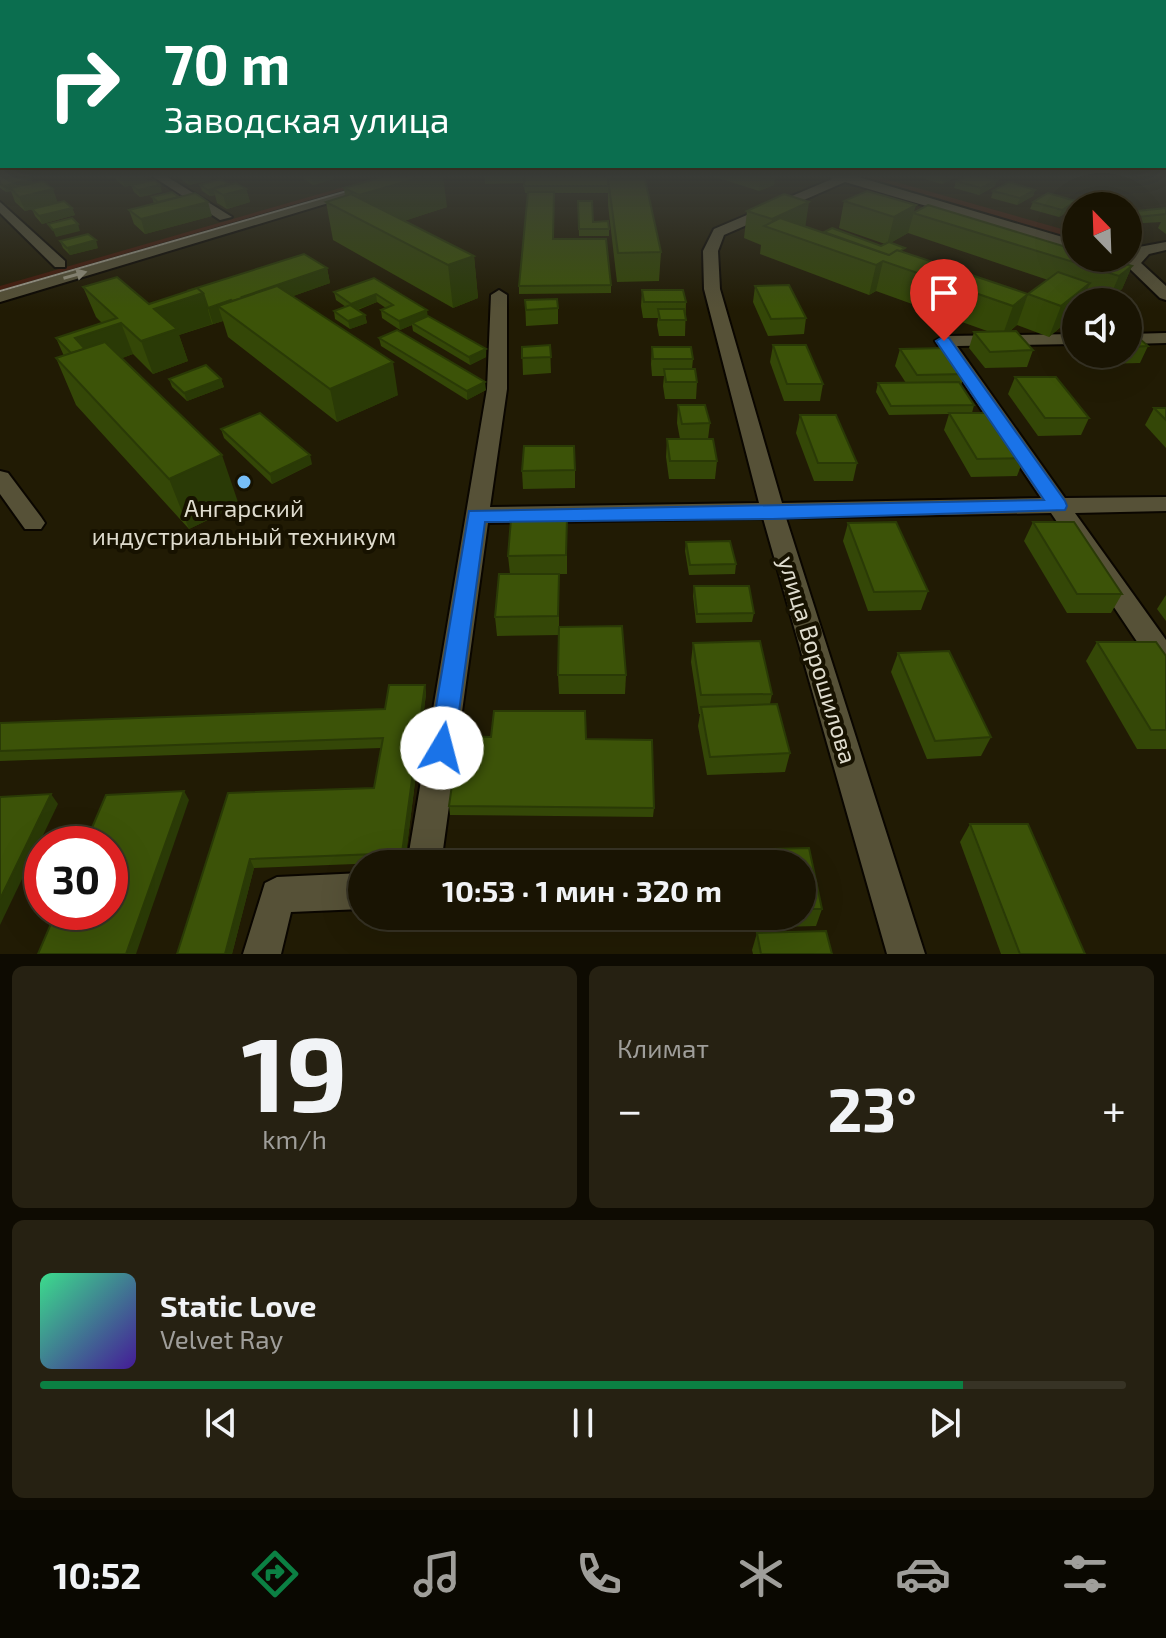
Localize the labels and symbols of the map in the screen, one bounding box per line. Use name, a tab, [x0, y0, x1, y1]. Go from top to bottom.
north arrow	[1062, 192, 1142, 272]
pin	[910, 259, 978, 341]
one-way arrow	[63, 268, 87, 281]
marker: Ангарский индустриальный техникум	[235, 473, 253, 491]
place label: Ангарский индустриальный техникум	[92, 493, 396, 551]
street label: улица Ворошилова	[772, 552, 864, 767]
position arrow	[400, 706, 484, 790]
speed limit sign: 30	[24, 826, 128, 930]

